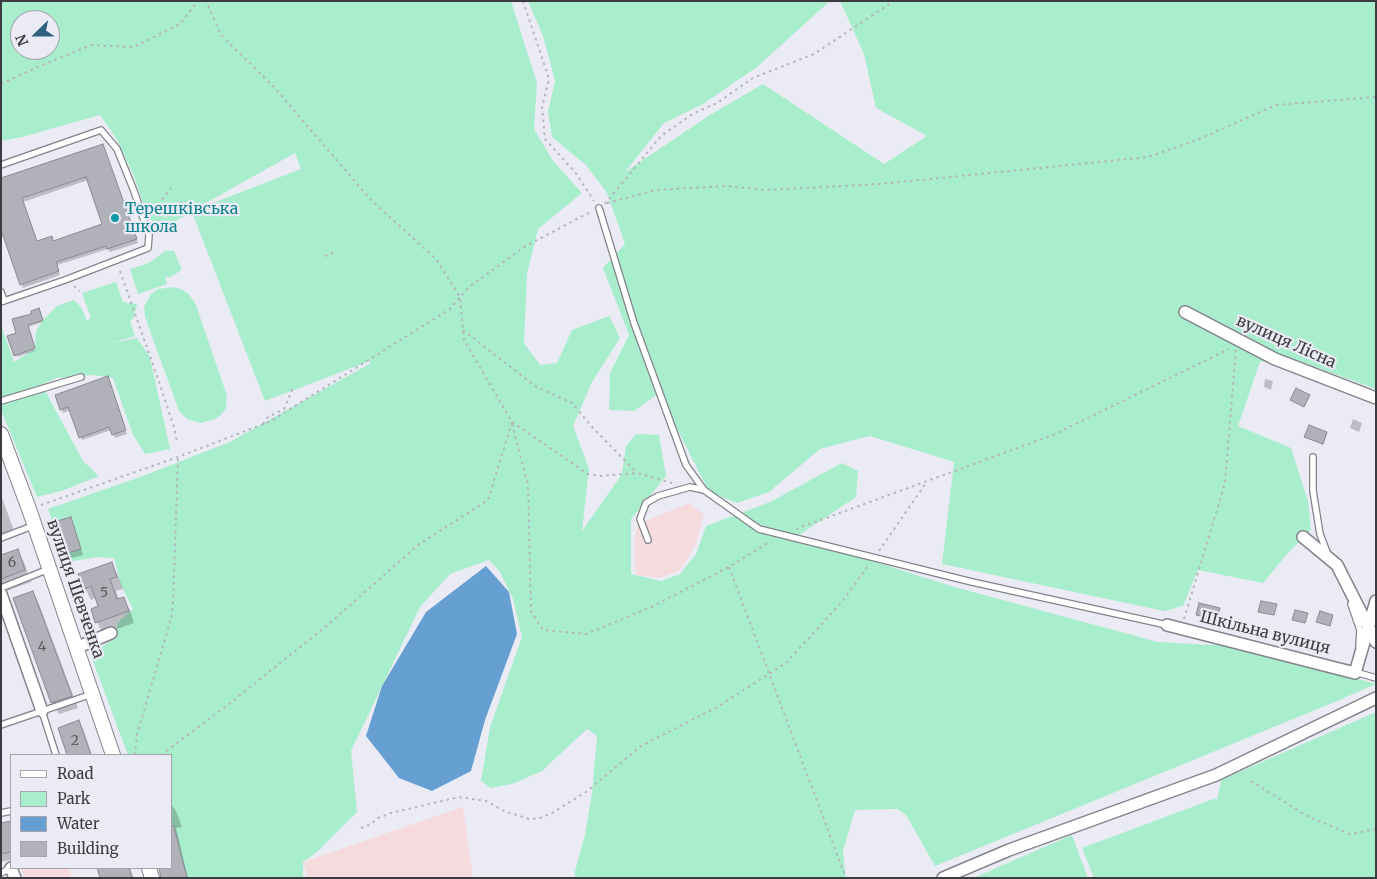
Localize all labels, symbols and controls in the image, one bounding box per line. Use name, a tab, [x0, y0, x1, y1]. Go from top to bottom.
north arrow	[10, 10, 60, 60]
text: N	[12, 32, 32, 49]
place label: Терешківська школа	[125, 199, 238, 237]
marker: Терешківська школа	[109, 212, 121, 224]
street label: вулиця Лісна	[1233, 311, 1339, 373]
street label: вулиця Шевченка	[42, 517, 108, 661]
house number: 6	[8, 555, 16, 571]
house number: 5	[100, 585, 108, 601]
street label: Шкільна вулиця	[1198, 608, 1332, 658]
house number: 4	[38, 639, 46, 655]
house number: 2	[71, 733, 79, 749]
legend	[10, 754, 172, 869]
text: Road	[57, 764, 93, 783]
text: Park	[57, 789, 90, 808]
text: Water	[57, 814, 99, 833]
text: Building	[57, 839, 119, 858]

